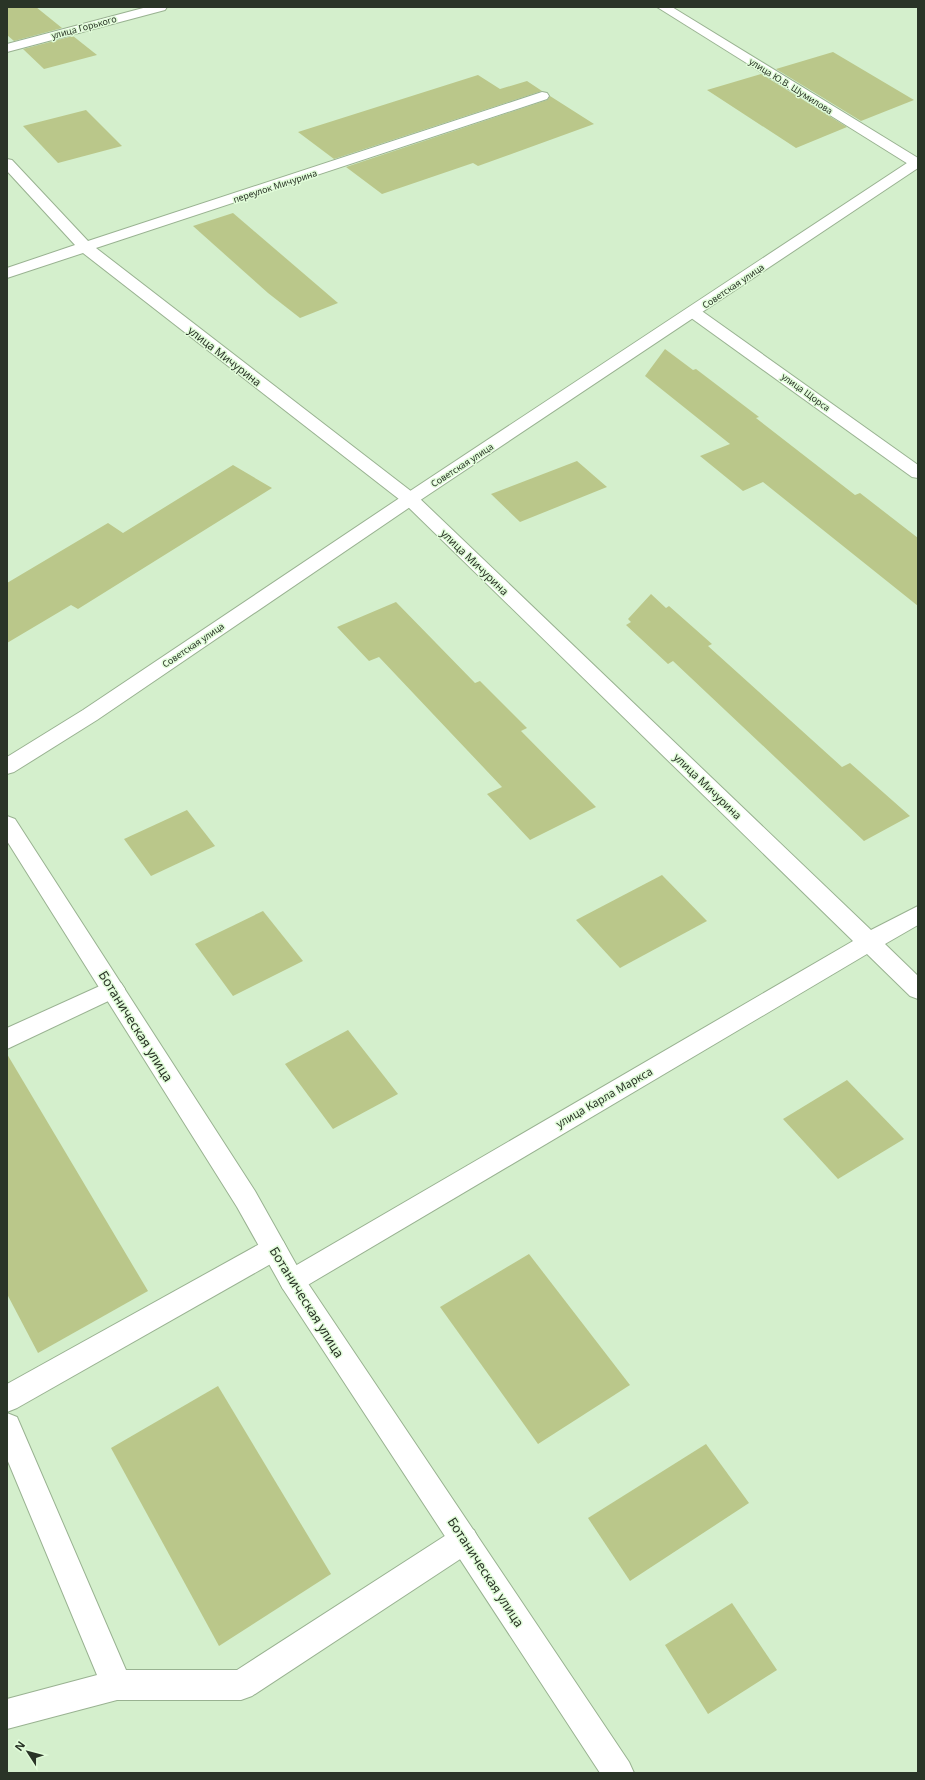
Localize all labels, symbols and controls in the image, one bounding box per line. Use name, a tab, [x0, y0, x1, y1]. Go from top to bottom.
street label: улица Горького	[50, 12, 118, 42]
street label: улица Ю.В. Шумилова	[747, 55, 835, 117]
street label: переулок Мичурина	[231, 166, 319, 206]
street label: Советская улица	[699, 260, 767, 312]
street label: улица Мичурина	[185, 323, 265, 389]
street label: улица Щорса	[779, 370, 833, 414]
street label: Советская улица	[428, 440, 496, 490]
street label: улица Мичурина	[438, 526, 512, 598]
street label: Советская улица	[159, 619, 227, 671]
street label: улица Мичурина	[671, 750, 745, 822]
street label: Ботаническая улица	[95, 967, 177, 1085]
street label: улица Карла Маркса	[553, 1063, 655, 1131]
street label: Ботаническая улица	[266, 1243, 348, 1361]
street label: Ботаническая улица	[444, 1514, 528, 1630]
north arrow	[8, 1732, 48, 1772]
text: N	[11, 1738, 28, 1754]

